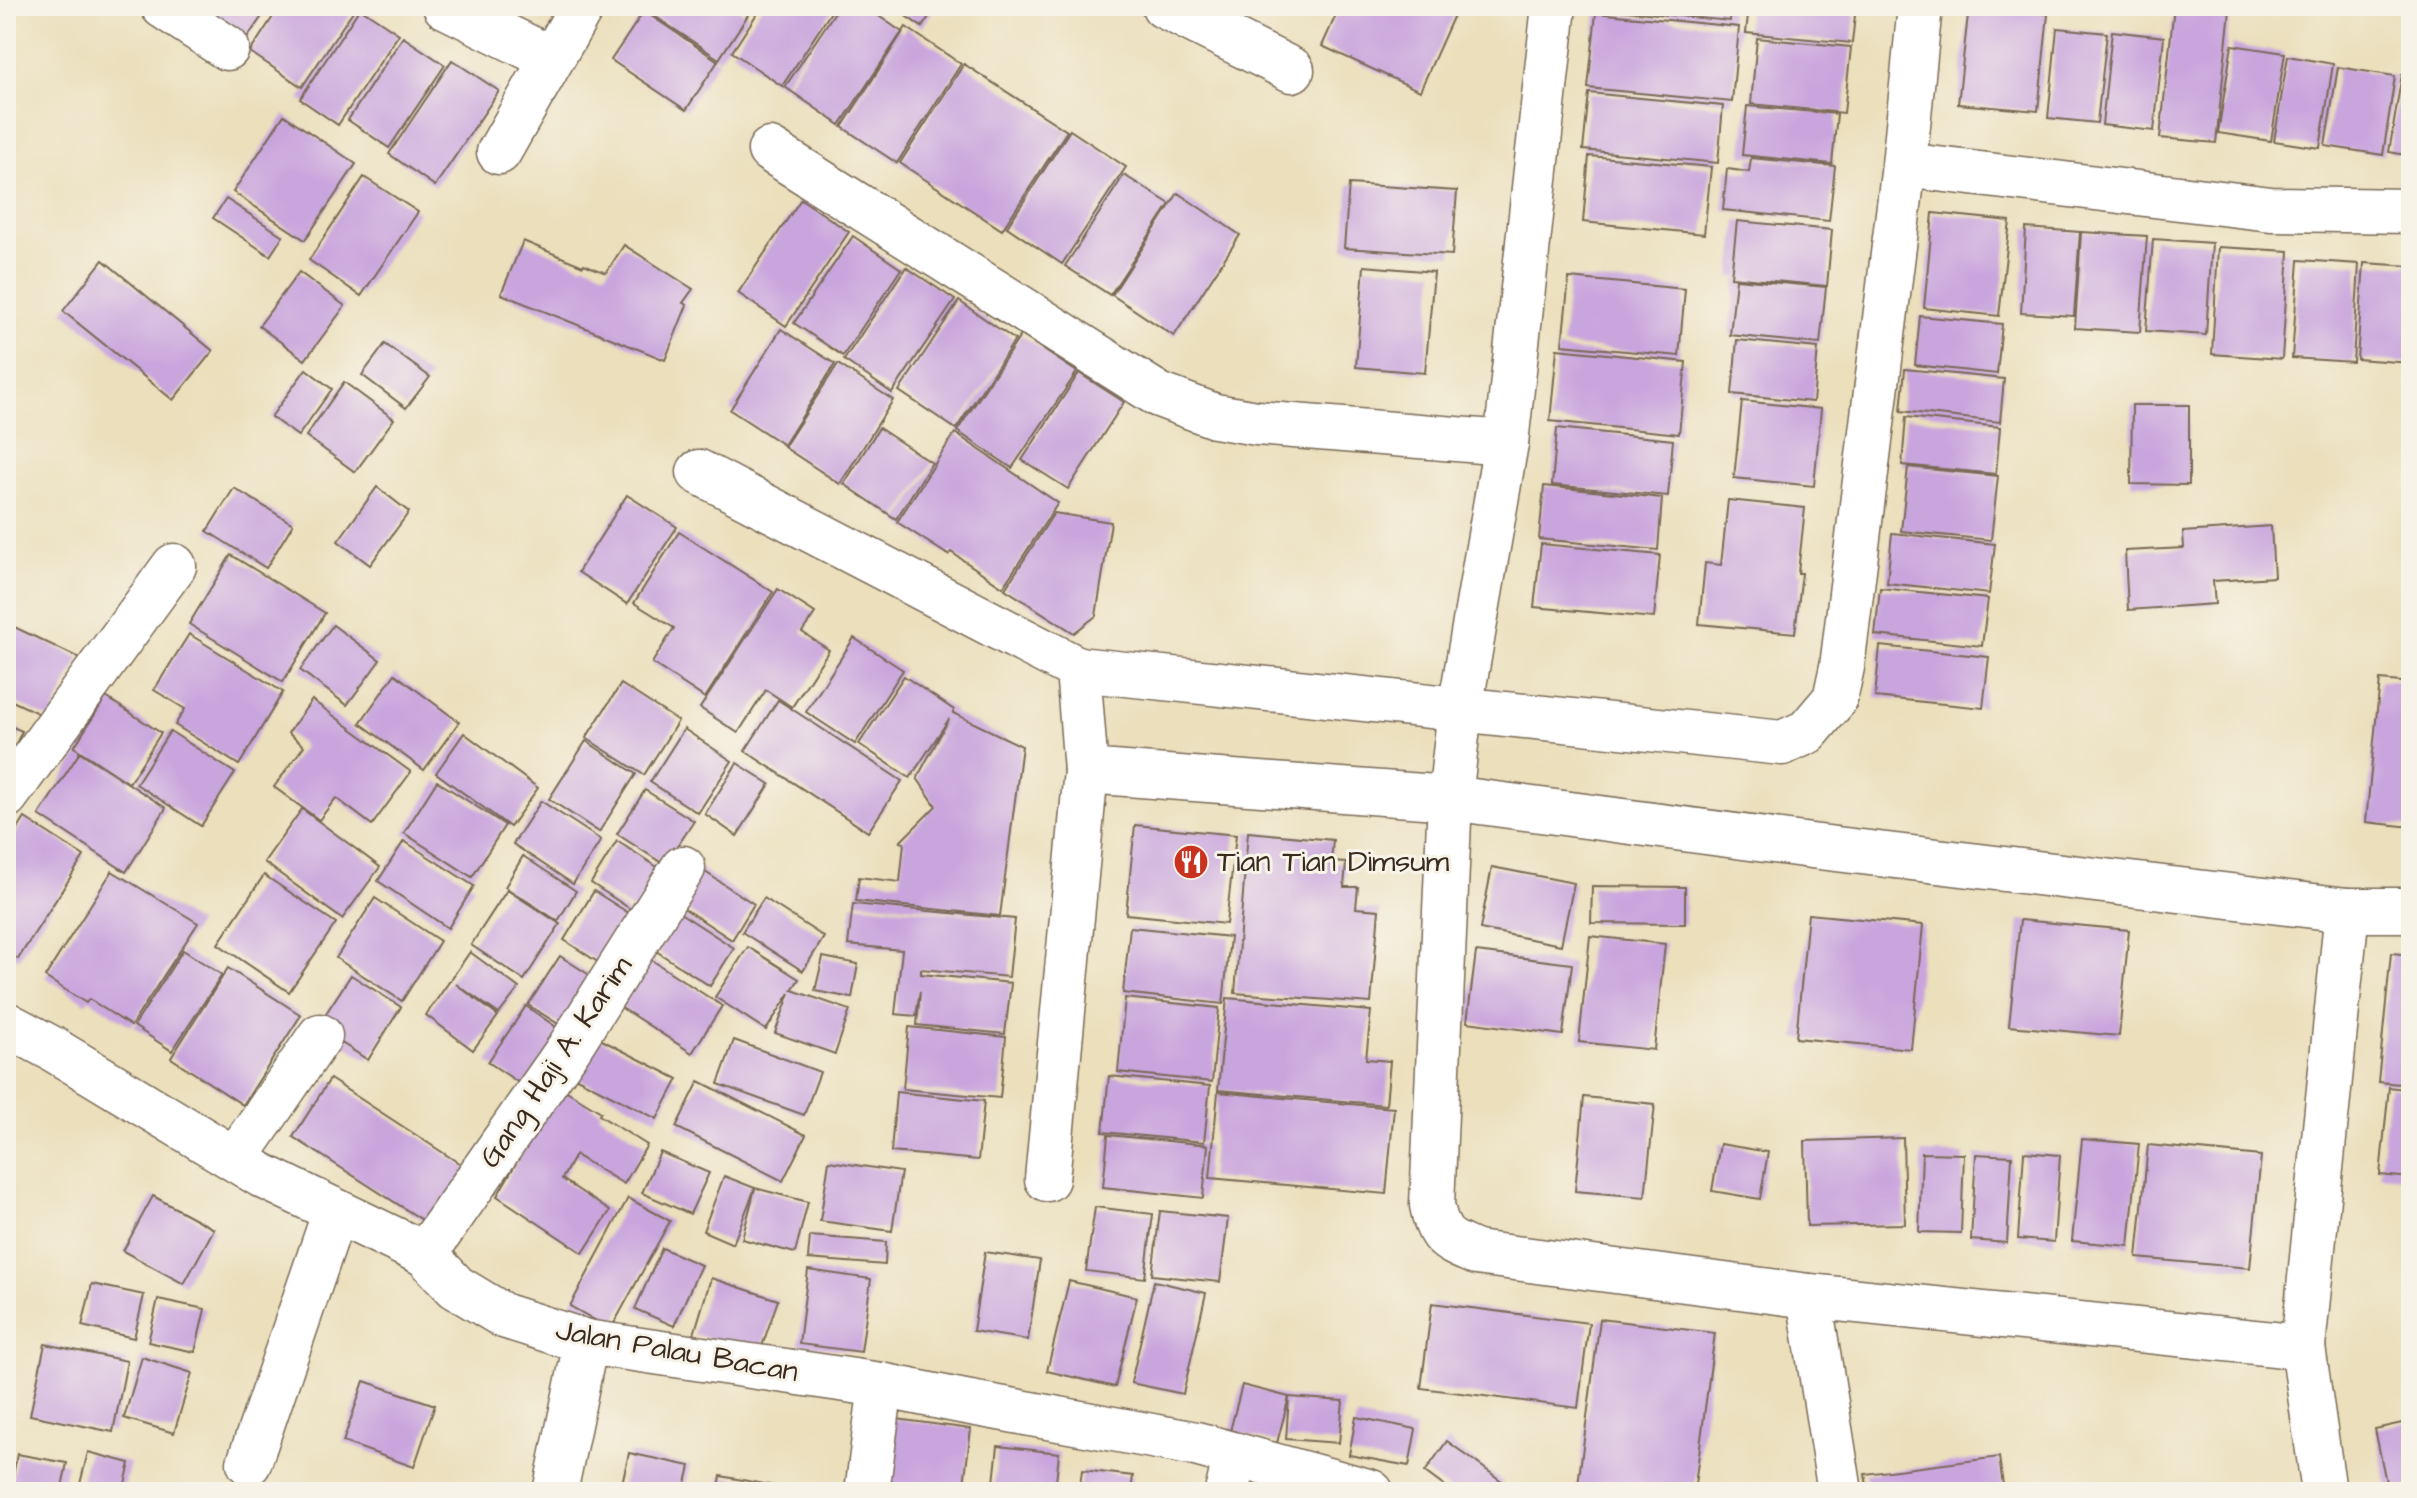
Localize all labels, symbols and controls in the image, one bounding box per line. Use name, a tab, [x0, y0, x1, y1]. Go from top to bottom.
place label: Tian Tian Dimsum	[1217, 841, 1450, 883]
restaurant icon: Tian Tian Dimsum	[1172, 843, 1210, 881]
street label: Gang Haji A. Karim	[469, 947, 644, 1177]
street label: Jalan Palau Bacan	[552, 1309, 802, 1393]

